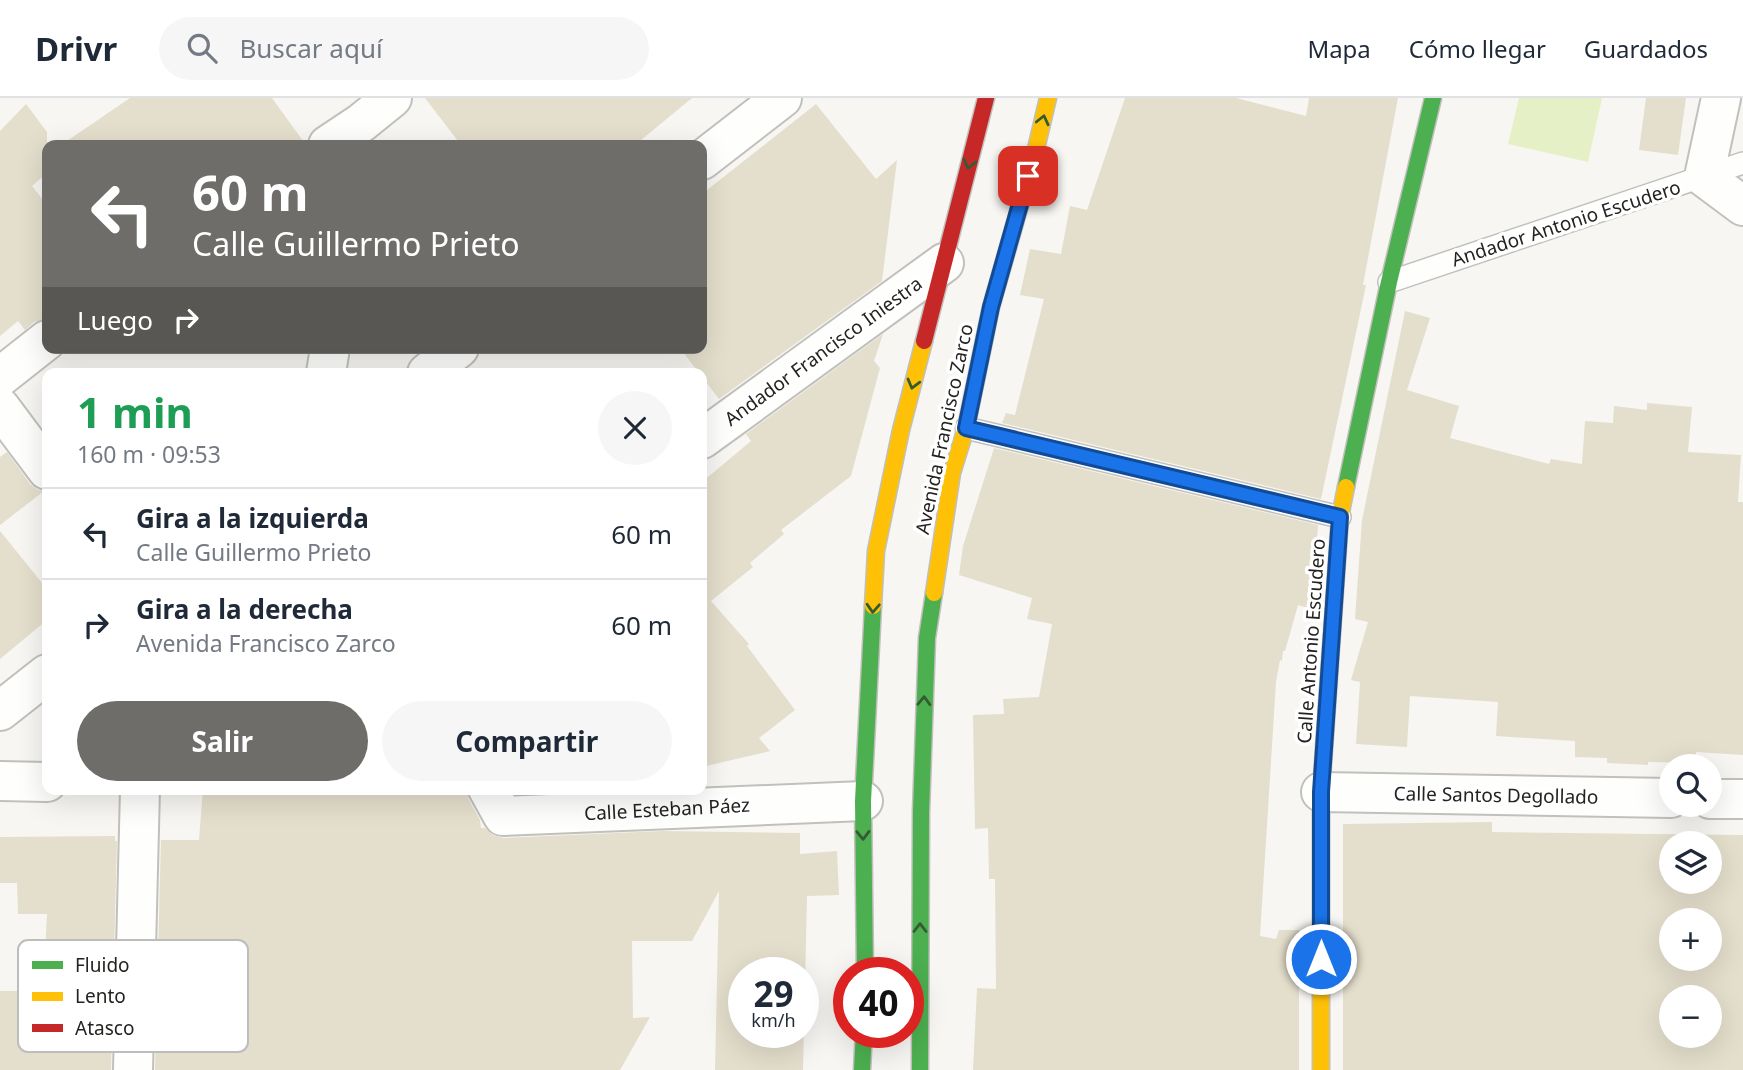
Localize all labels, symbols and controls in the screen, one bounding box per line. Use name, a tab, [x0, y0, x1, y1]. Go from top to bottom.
search box	[159, 17, 649, 80]
text: Drivr	[35, 26, 117, 71]
icon: search	[183, 29, 221, 67]
text: Buscar aquí	[239, 30, 383, 66]
text: Mapa	[1307, 32, 1371, 65]
text: Cómo llegar	[1409, 32, 1546, 65]
text: Guardados	[1584, 32, 1708, 65]
one-way arrow	[1034, 114, 1049, 126]
pin	[998, 146, 1058, 206]
icon: arrive	[1009, 157, 1047, 195]
one-way arrow	[963, 158, 977, 170]
text: 60 m	[192, 159, 309, 225]
icon: left	[77, 168, 168, 259]
street label: Andador Antonio Escudero	[1448, 174, 1684, 272]
text: Calle Guillermo Prieto	[192, 222, 520, 265]
street label: Andador Francisco Iniestra	[719, 270, 927, 432]
icon: right	[167, 301, 205, 339]
text: Luego	[77, 302, 153, 338]
street label: Avenida Francisco Zarco	[909, 321, 979, 537]
one-way arrow	[907, 378, 921, 390]
text: 1 min	[77, 383, 193, 440]
button: close	[598, 391, 672, 465]
text: 160 m · 09:53	[77, 438, 221, 470]
text: Gira a la izquierda	[136, 500, 369, 536]
icon: left	[77, 515, 115, 553]
text: 60 m	[611, 516, 672, 552]
text: Calle Guillermo Prieto	[136, 536, 371, 568]
street label: Calle Antonio Escudero	[1291, 538, 1331, 744]
text: Gira a la derecha	[136, 591, 353, 627]
one-way arrow	[865, 603, 880, 614]
icon: right	[77, 606, 115, 644]
text: 60 m	[611, 607, 672, 643]
text: Avenida Francisco Zarco	[136, 627, 396, 659]
one-way arrow	[917, 695, 932, 706]
button: Salir	[77, 701, 368, 781]
button: Compartir	[382, 701, 672, 781]
map controls	[1659, 754, 1722, 1048]
button: search	[1659, 754, 1722, 817]
street label: Calle Santos Degollado	[1393, 780, 1599, 810]
street label: Calle Esteban Páez	[583, 792, 751, 826]
one-way arrow	[855, 830, 871, 841]
button: layers	[1659, 831, 1722, 894]
button: +	[1659, 908, 1722, 971]
position arrow	[1284, 922, 1358, 996]
one-way arrow	[912, 923, 928, 933]
legend	[18, 940, 248, 1052]
text: Fluido	[75, 952, 130, 978]
speed limit sign: 40	[833, 957, 924, 1048]
text: 29	[753, 970, 794, 1017]
text: Lento	[75, 983, 126, 1009]
button: −	[1659, 985, 1722, 1048]
text: km/h	[751, 1008, 796, 1032]
text: Atasco	[75, 1015, 134, 1041]

